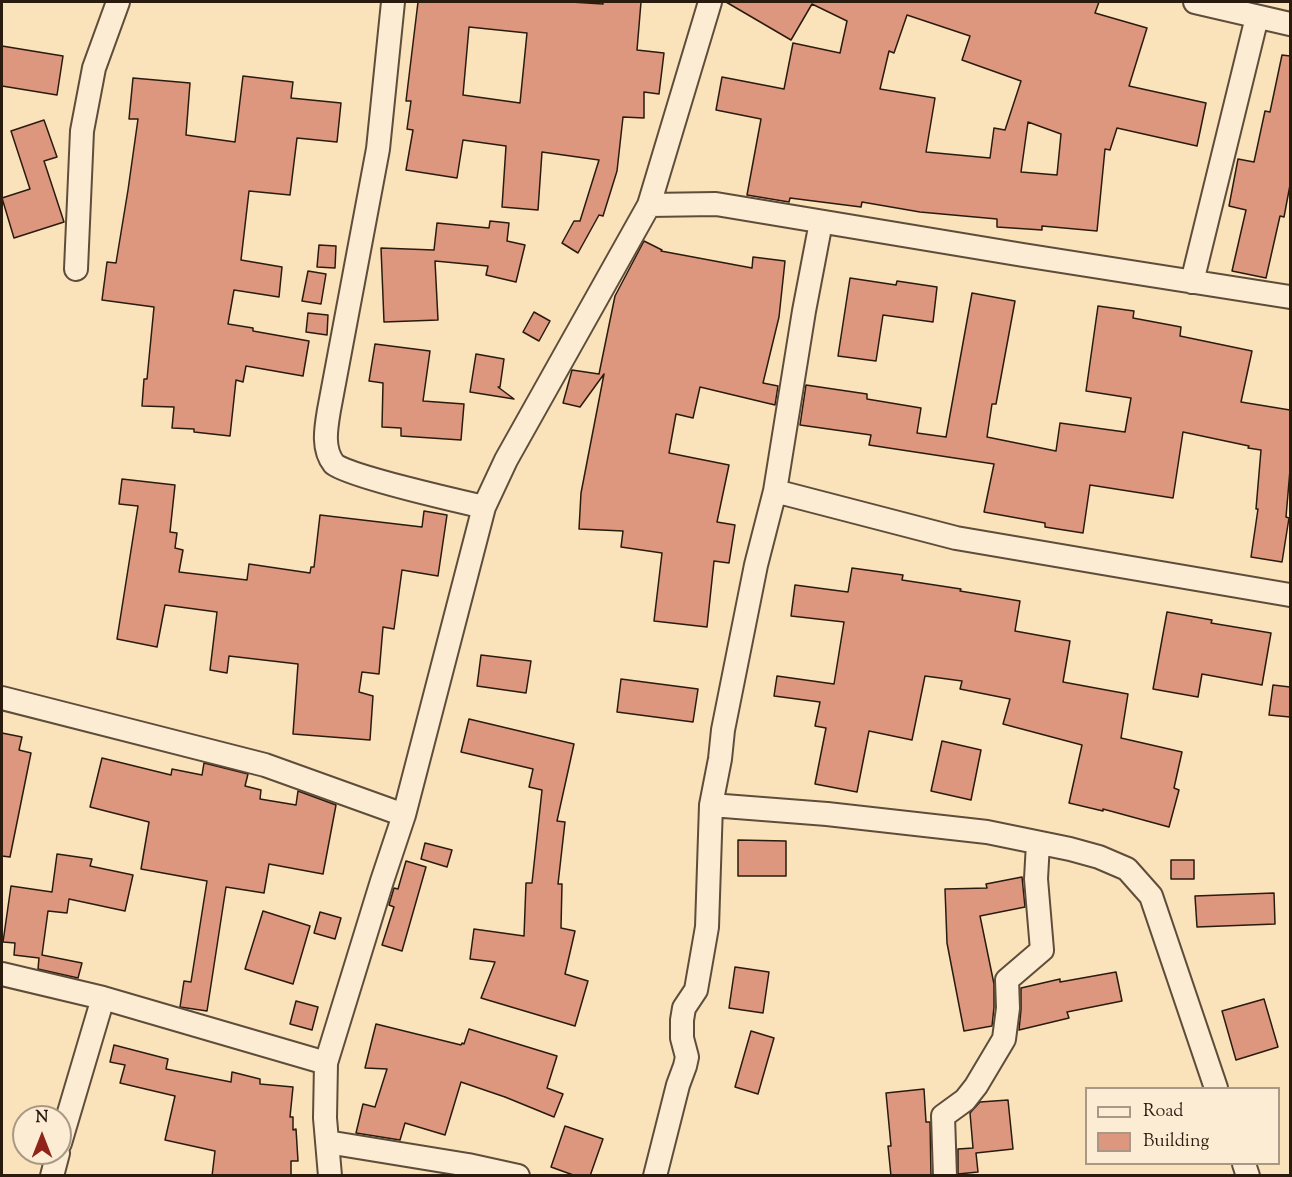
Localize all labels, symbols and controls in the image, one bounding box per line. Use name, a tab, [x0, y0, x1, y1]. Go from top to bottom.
legend	[1085, 1087, 1280, 1165]
text: Road	[1143, 1099, 1183, 1125]
north arrow	[12, 1105, 72, 1165]
text: N	[36, 1107, 48, 1130]
text: Building	[1143, 1129, 1209, 1155]

